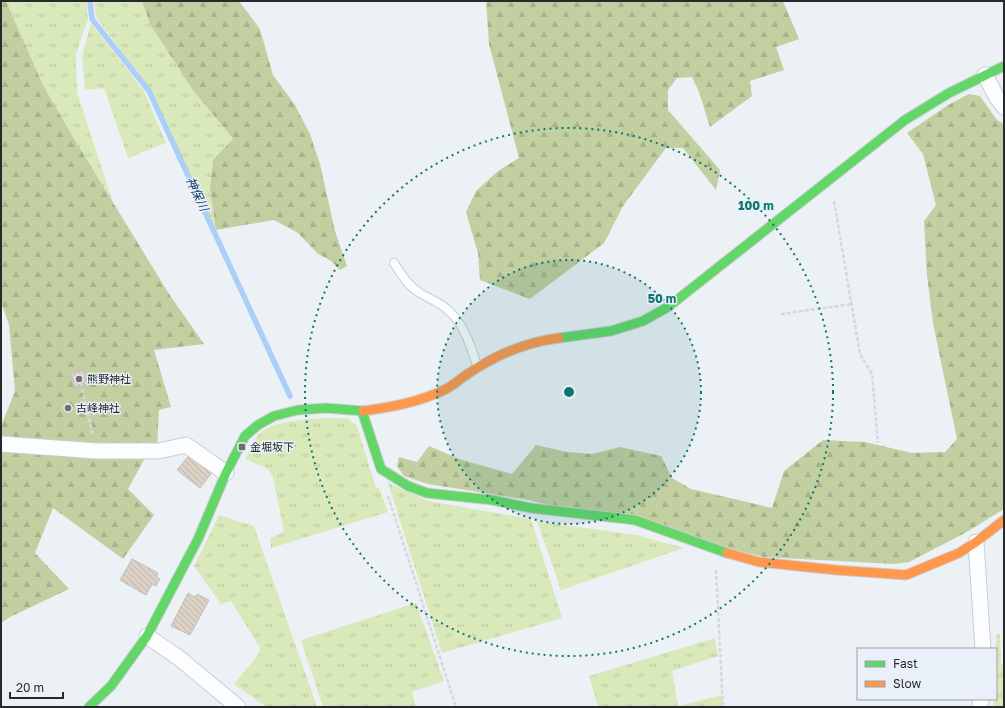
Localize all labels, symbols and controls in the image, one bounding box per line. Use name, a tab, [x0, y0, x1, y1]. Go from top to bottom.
water label: 神保川	[183, 174, 213, 215]
text: 100 m	[738, 198, 774, 213]
text: 50 m	[648, 291, 676, 306]
place label: 熊野神社	[87, 372, 131, 385]
marker: 熊野神社	[74, 374, 84, 384]
centre of rings	[562, 385, 576, 399]
place label: 古峰神社	[76, 401, 120, 414]
marker: 古峰神社	[63, 403, 73, 413]
place label: 金堀坂下	[250, 440, 294, 453]
marker: 金堀坂下	[237, 442, 247, 452]
legend	[857, 648, 997, 700]
text: Fast	[893, 656, 918, 671]
scale bar	[10, 674, 63, 700]
text: Slow	[893, 676, 921, 691]
text: 20 m	[16, 680, 44, 695]

